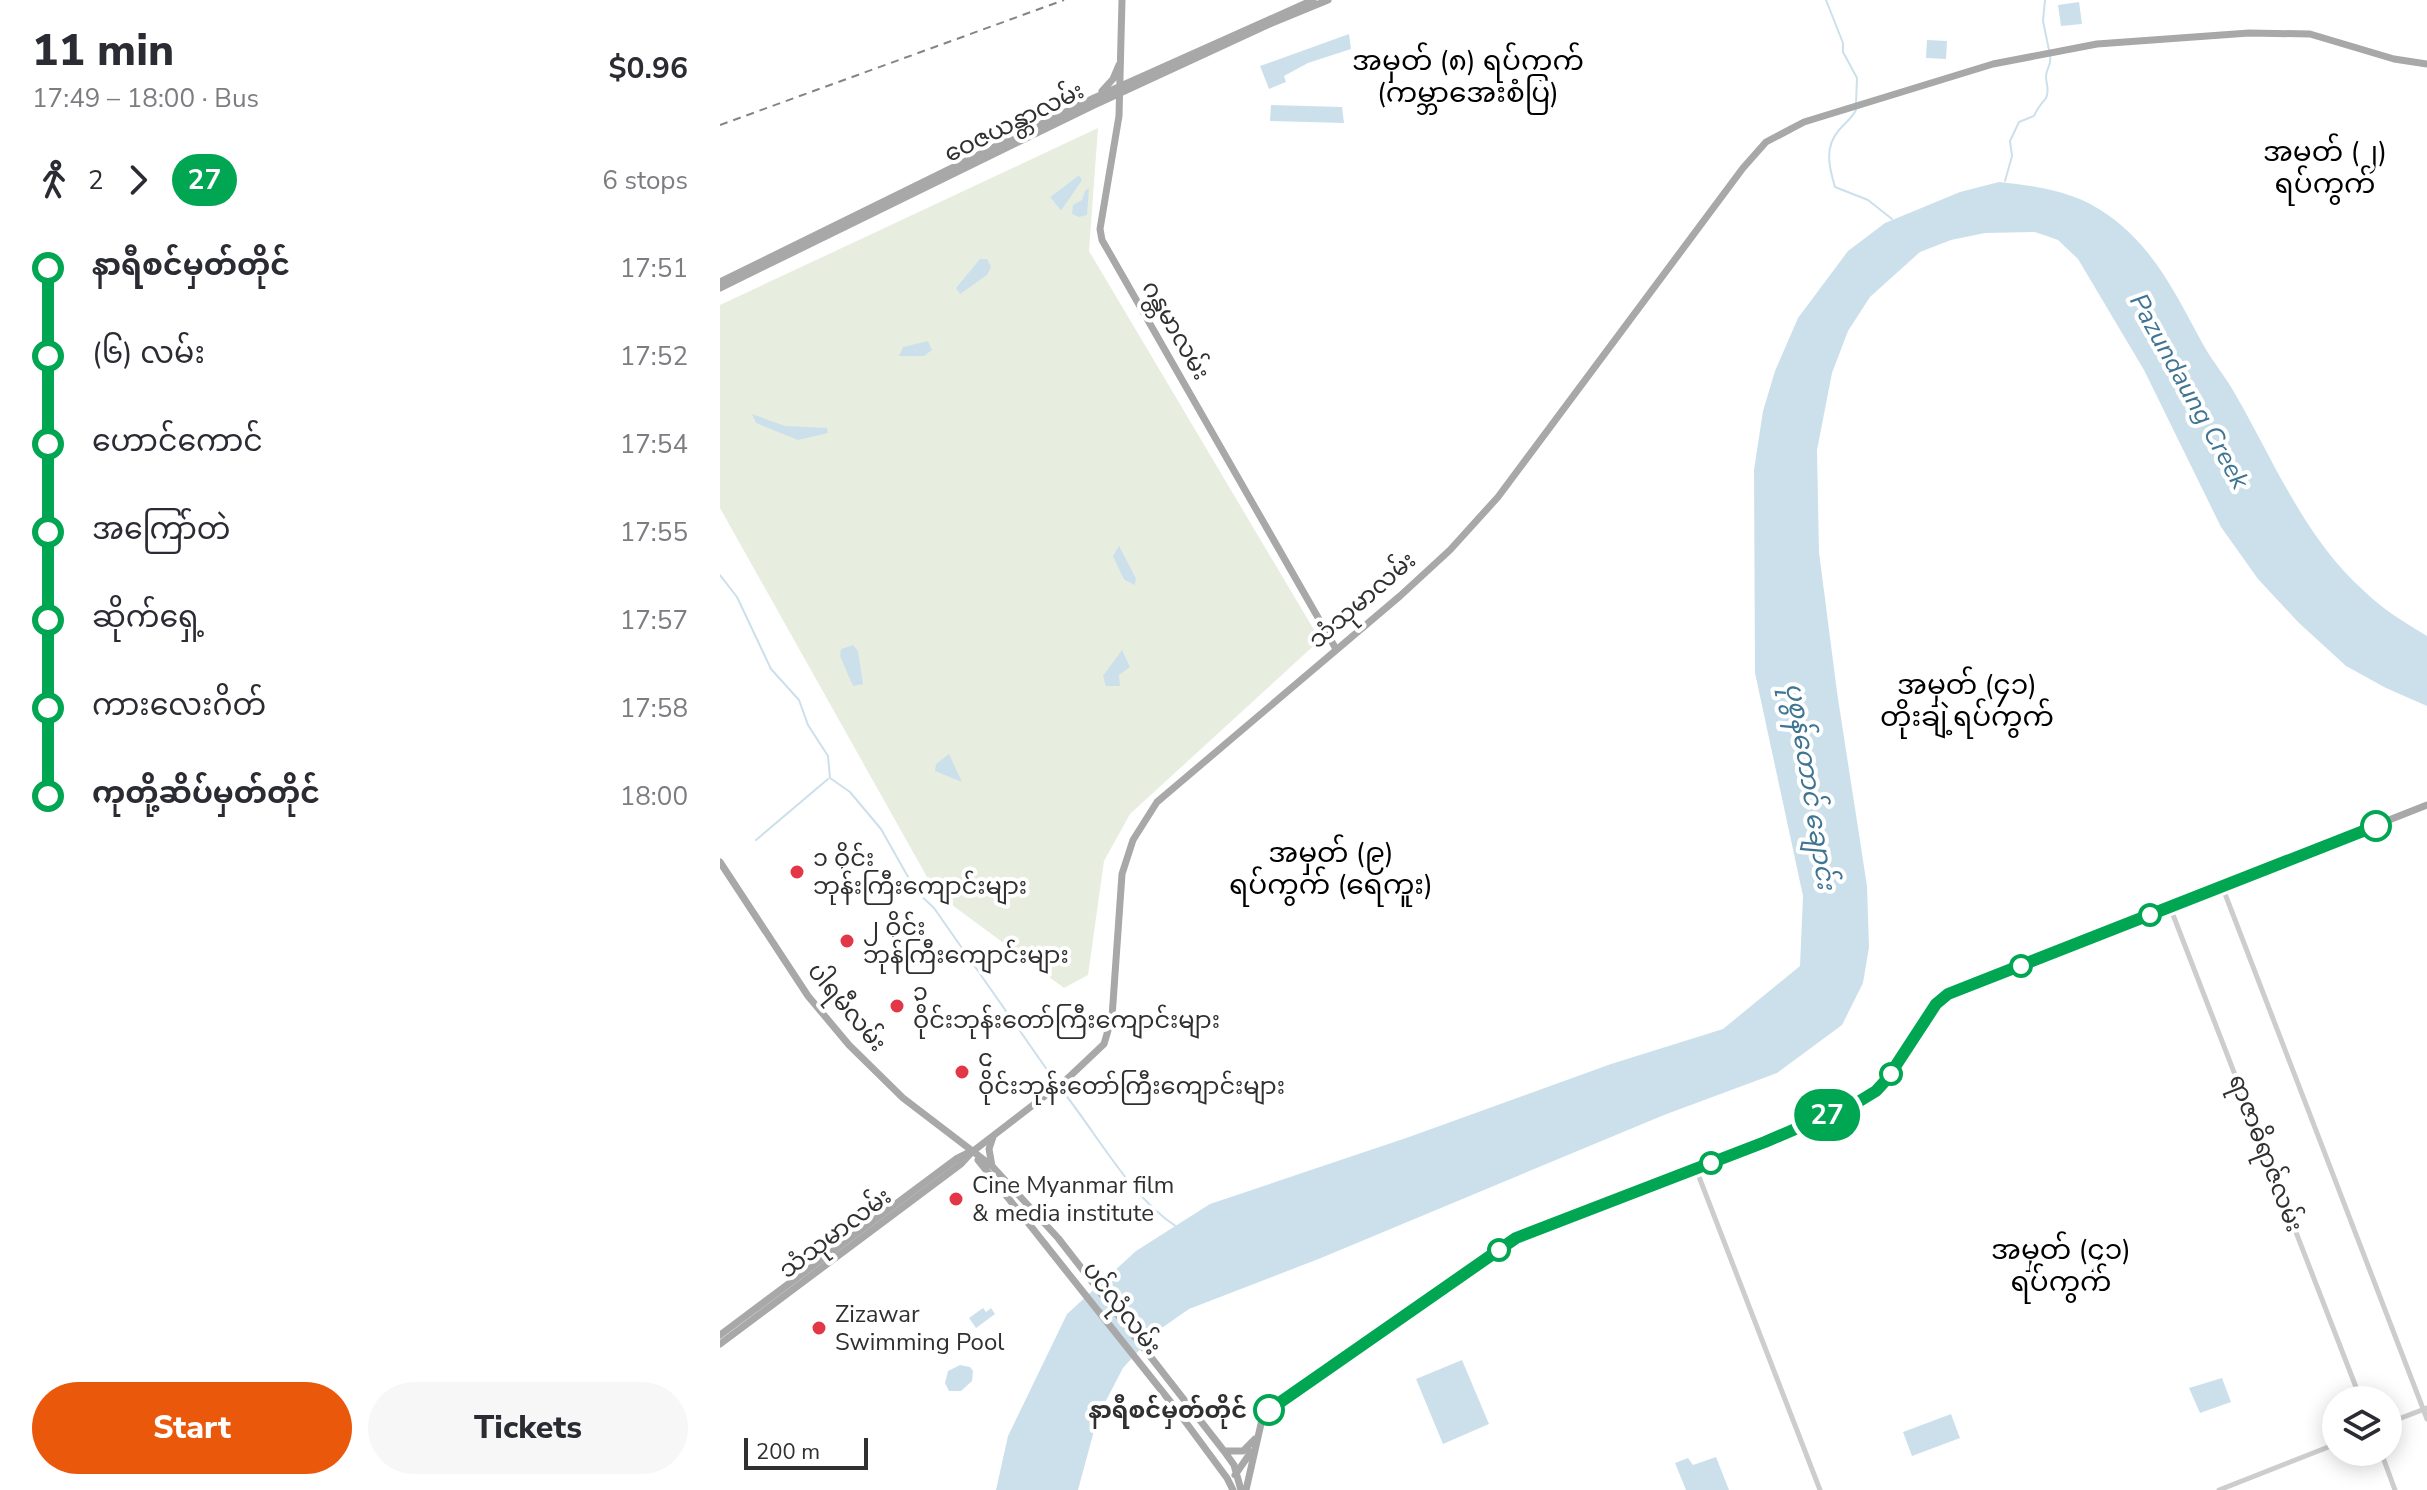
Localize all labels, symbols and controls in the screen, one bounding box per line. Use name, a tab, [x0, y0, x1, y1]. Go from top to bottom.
text: 11 min	[32, 21, 174, 81]
district label: အမှတ် (၈) ရပ်ကွက် (ကမ္ဘာအေးစံပြ)	[1352, 42, 1584, 115]
text: $0.96	[609, 48, 688, 89]
street label: ဝေဇယန္တာလမ်း	[939, 74, 1091, 172]
text: 17:49 – 18:00 · Bus	[32, 81, 259, 116]
district label: အမှတ် (၂) ရပ်ကွက်	[2263, 133, 2387, 206]
icon: walk	[32, 158, 76, 202]
icon: forward	[116, 158, 160, 202]
text: 27	[188, 161, 221, 199]
text: 2	[88, 163, 104, 198]
text: 6 stops	[602, 163, 688, 198]
text: နာရီစင်မှတ်တိုင်	[92, 245, 290, 286]
text: 17:51	[620, 251, 688, 286]
street label: ဂန္တမာလမ်း	[1132, 274, 1217, 387]
water label: Pazundaung Creek	[2121, 287, 2258, 496]
text: (၆) လမ်း	[92, 333, 205, 374]
text: 17:52	[620, 339, 688, 374]
text: ဟောင်ကောင်	[92, 421, 263, 462]
text: 17:54	[620, 427, 688, 462]
text: အကြော်တဲ	[92, 509, 231, 550]
text: 17:55	[620, 515, 688, 550]
street label: သံသုမာလမ်း	[1301, 544, 1425, 658]
text: ဆိုက်ရှေ့	[92, 597, 205, 638]
text: 17:57	[620, 603, 688, 638]
district label: အမှတ် (၄၁) တိုးချဲ့ရပ်ကွက်	[1880, 666, 2054, 739]
water label: ပုစွန်တောင် ချောင်း	[1773, 680, 1845, 894]
text: ကားလေးဂိတ်	[92, 685, 266, 726]
text: 17:58	[620, 691, 688, 726]
text: ကုတို့ဆိပ်မှတ်တိုင်	[92, 773, 320, 814]
text: 18:00	[620, 779, 688, 814]
unlabelled marker	[2361, 811, 2391, 841]
district label: အမှတ် (၉) ရပ်ကွက် (ရေကူး)	[1229, 834, 1433, 907]
place label: ၁ ဝိုင်း ဘုန်းကြီးကျောင်းများ	[813, 842, 1027, 905]
marker: ၁ ဝိုင်း ဘုန်းကြီးကျောင်းများ	[788, 863, 806, 881]
unlabelled marker	[2139, 904, 2161, 926]
place label: ၂ ဝိုင်း ဘုန်ကြီးကျောင်းများ	[863, 911, 1069, 974]
marker: ၂ ဝိုင်း ဘုန်ကြီးကျောင်းများ	[838, 932, 856, 950]
unlabelled marker	[2010, 955, 2032, 977]
street label: ပါရမီလမ်း	[798, 956, 894, 1060]
place label: ၃ ဝိုင်းဘုန်းတော်ကြီးကျောင်းများ	[913, 976, 1220, 1039]
marker: ၃ ဝိုင်းဘုန်းတော်ကြီးကျောင်းများ	[888, 997, 906, 1015]
place label: ၄ ဝိုင်းဘုန်းတော်ကြီးကျောင်းများ	[978, 1042, 1285, 1105]
marker: ၄ ဝိုင်းဘုန်းတော်ကြီးကျောင်းများ	[953, 1063, 971, 1081]
unlabelled marker	[1880, 1063, 1902, 1085]
street label: ရာဇာဓိရာဇ်လမ်း	[2218, 1070, 2311, 1237]
line badge: 27	[1791, 1089, 1863, 1141]
text: 27	[1810, 1096, 1844, 1134]
unlabelled marker	[1700, 1152, 1722, 1174]
place label: Cine Myanmar film & media institute	[972, 1169, 1174, 1229]
street label: သံသုမာလမ်း	[772, 1180, 899, 1288]
marker: Cine Myanmar film & media institute	[947, 1190, 965, 1208]
district label: အမှတ် (၄၁) ရပ်ကွက်	[1991, 1231, 2131, 1304]
unlabelled marker	[1488, 1239, 1510, 1261]
street label: ပင်လုံလမ်း	[1073, 1255, 1169, 1363]
place label: Zizawar Swimming Pool	[835, 1298, 1004, 1358]
marker: Zizawar Swimming Pool	[810, 1319, 828, 1337]
button: Start	[32, 1382, 352, 1474]
button: Tickets	[368, 1382, 688, 1474]
map controls	[2322, 1386, 2402, 1466]
button: layers	[2322, 1386, 2402, 1466]
place label: နာရီစင်မှတ်တိုင်	[1089, 1394, 1247, 1429]
marker: နာရီစင်မှတ်တိုင်	[1254, 1395, 1284, 1425]
scale bar	[744, 1434, 868, 1470]
text: 200 m	[756, 1437, 820, 1467]

